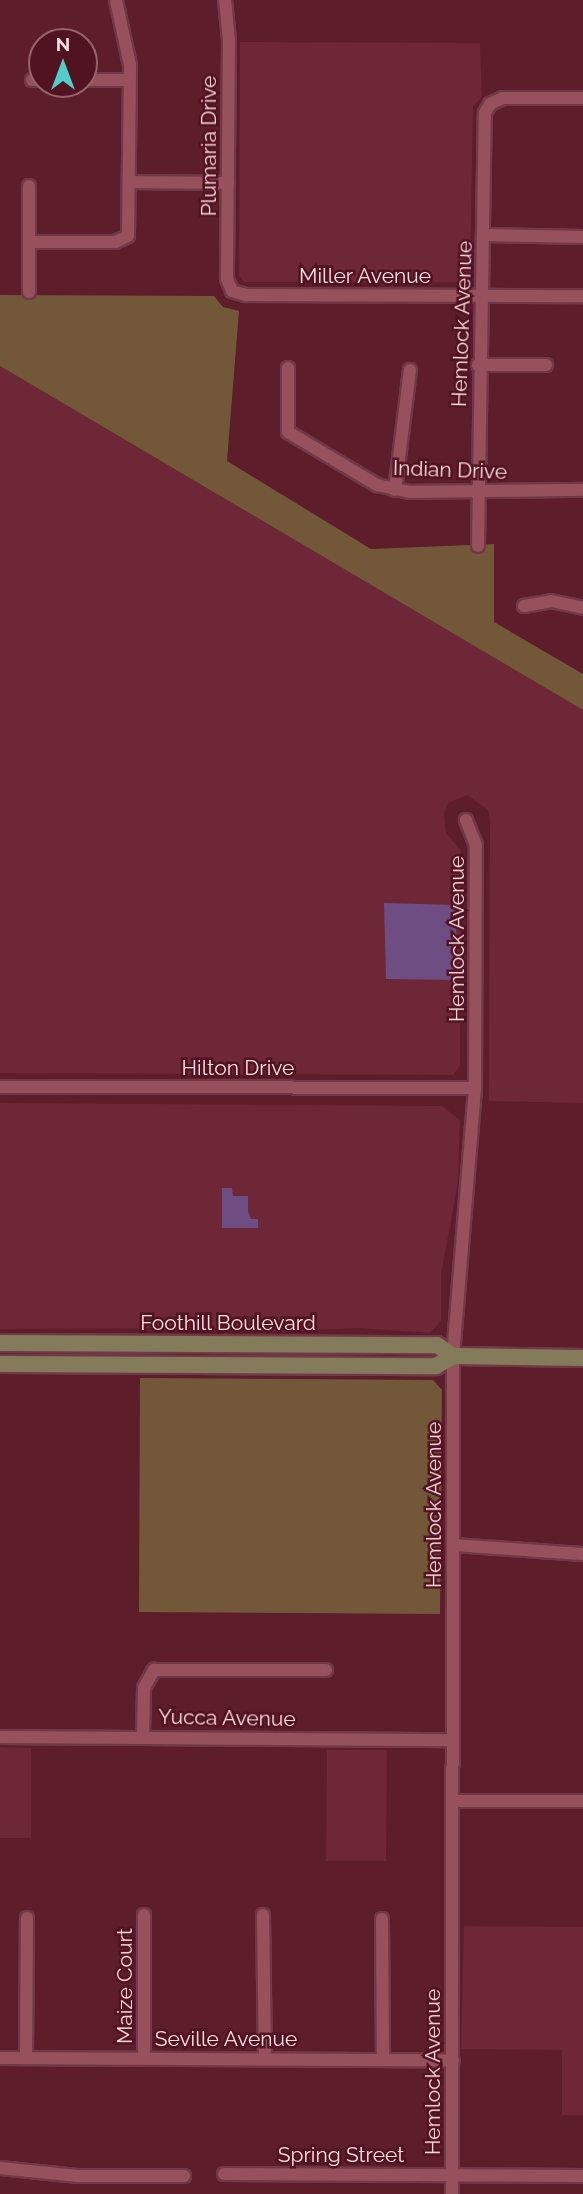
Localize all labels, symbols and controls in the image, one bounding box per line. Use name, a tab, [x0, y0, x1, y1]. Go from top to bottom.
north arrow	[28, 28, 98, 98]
text: N	[56, 33, 70, 55]
street label: Plumaria Drive	[196, 76, 222, 216]
street label: Hemlock Avenue	[446, 240, 478, 408]
street label: Miller Avenue	[298, 263, 432, 289]
street label: Indian Drive	[392, 455, 508, 485]
street label: Hemlock Avenue	[444, 856, 470, 1022]
street label: Hilton Drive	[182, 1055, 294, 1081]
street label: Foothill Boulevard	[140, 1310, 316, 1336]
street label: Hemlock Avenue	[421, 1422, 447, 1588]
street label: Yucca Avenue	[158, 1704, 296, 1732]
street label: Maize Court	[112, 1928, 138, 2044]
street label: Hemlock Avenue	[420, 1989, 446, 2155]
street label: Seville Avenue	[154, 2026, 298, 2052]
street label: Spring Street	[278, 2142, 404, 2168]

